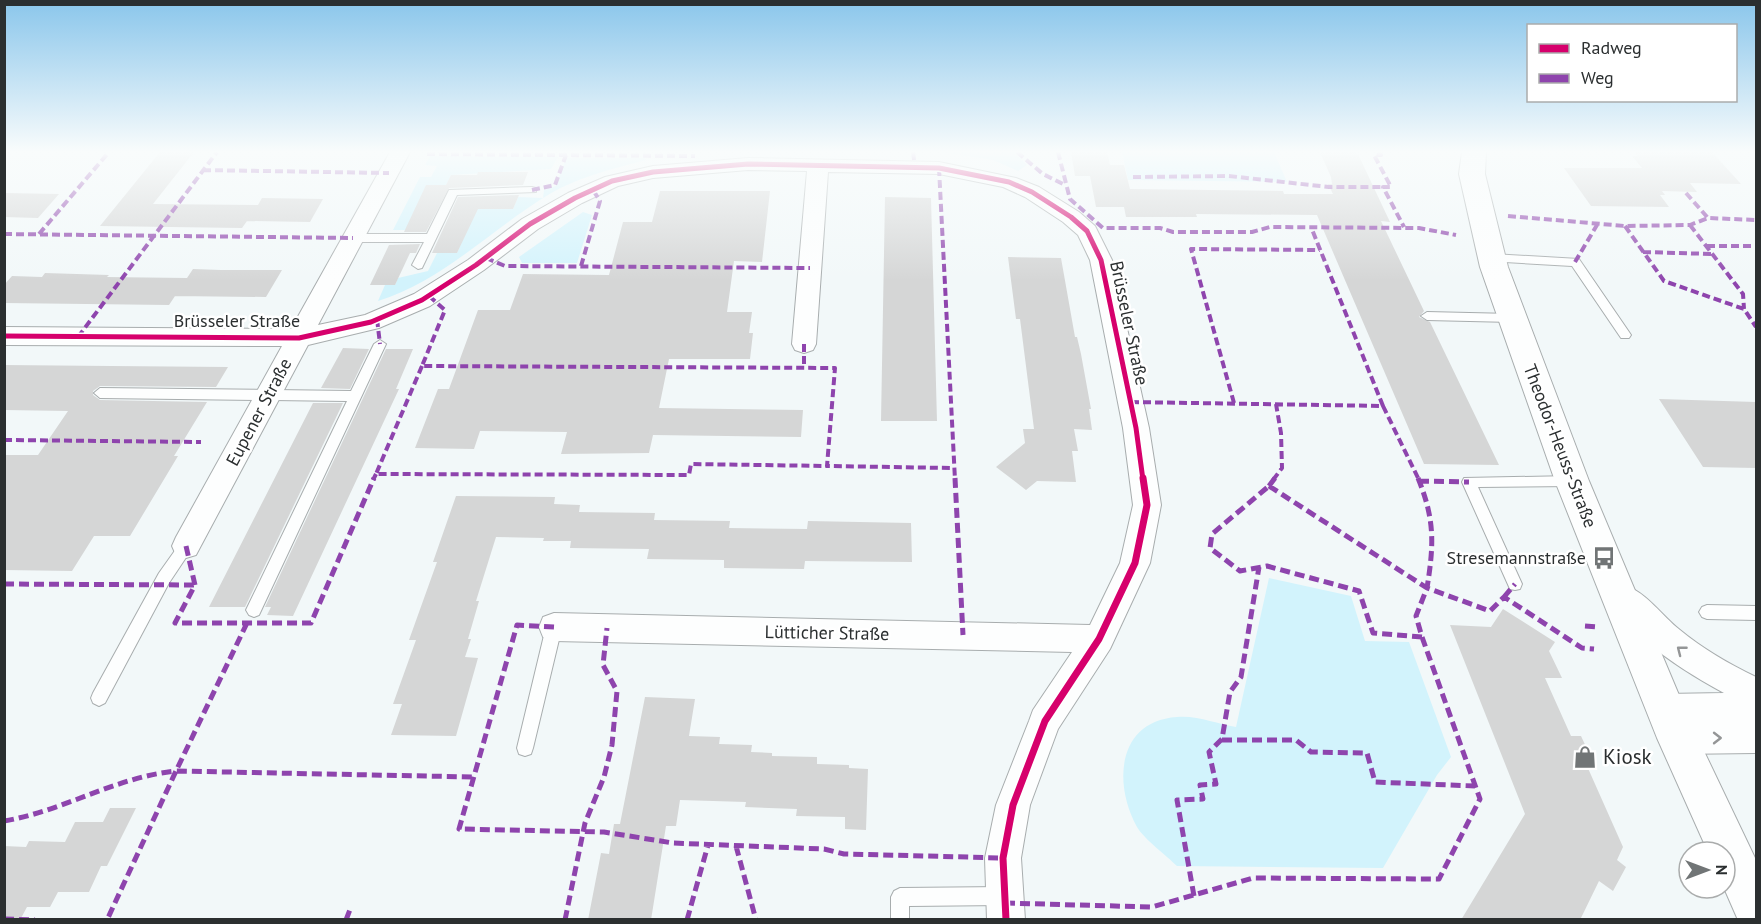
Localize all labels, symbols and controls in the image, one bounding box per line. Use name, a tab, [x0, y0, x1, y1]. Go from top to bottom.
legend	[1527, 24, 1737, 102]
text: Radweg	[1581, 36, 1642, 59]
text: Weg	[1581, 66, 1614, 89]
street label: Brüsseler Straße	[1105, 259, 1154, 387]
street label: Brüsseler Straße	[174, 309, 300, 332]
street label: Eupener Straße	[221, 354, 297, 470]
street label: Theodor-Heuss-Straße	[1519, 361, 1602, 531]
bus stop icon: Stresemannstraße	[1591, 545, 1617, 571]
place label: Stresemannstraße	[1447, 546, 1586, 569]
street label: Lütticher Straße	[765, 620, 889, 645]
one-way arrow	[1676, 646, 1687, 657]
one-way arrow	[1712, 732, 1721, 744]
place label: Kiosk	[1603, 743, 1652, 770]
shop icon: Kiosk	[1572, 744, 1598, 770]
north arrow	[1677, 840, 1737, 900]
text: N	[1712, 865, 1732, 875]

